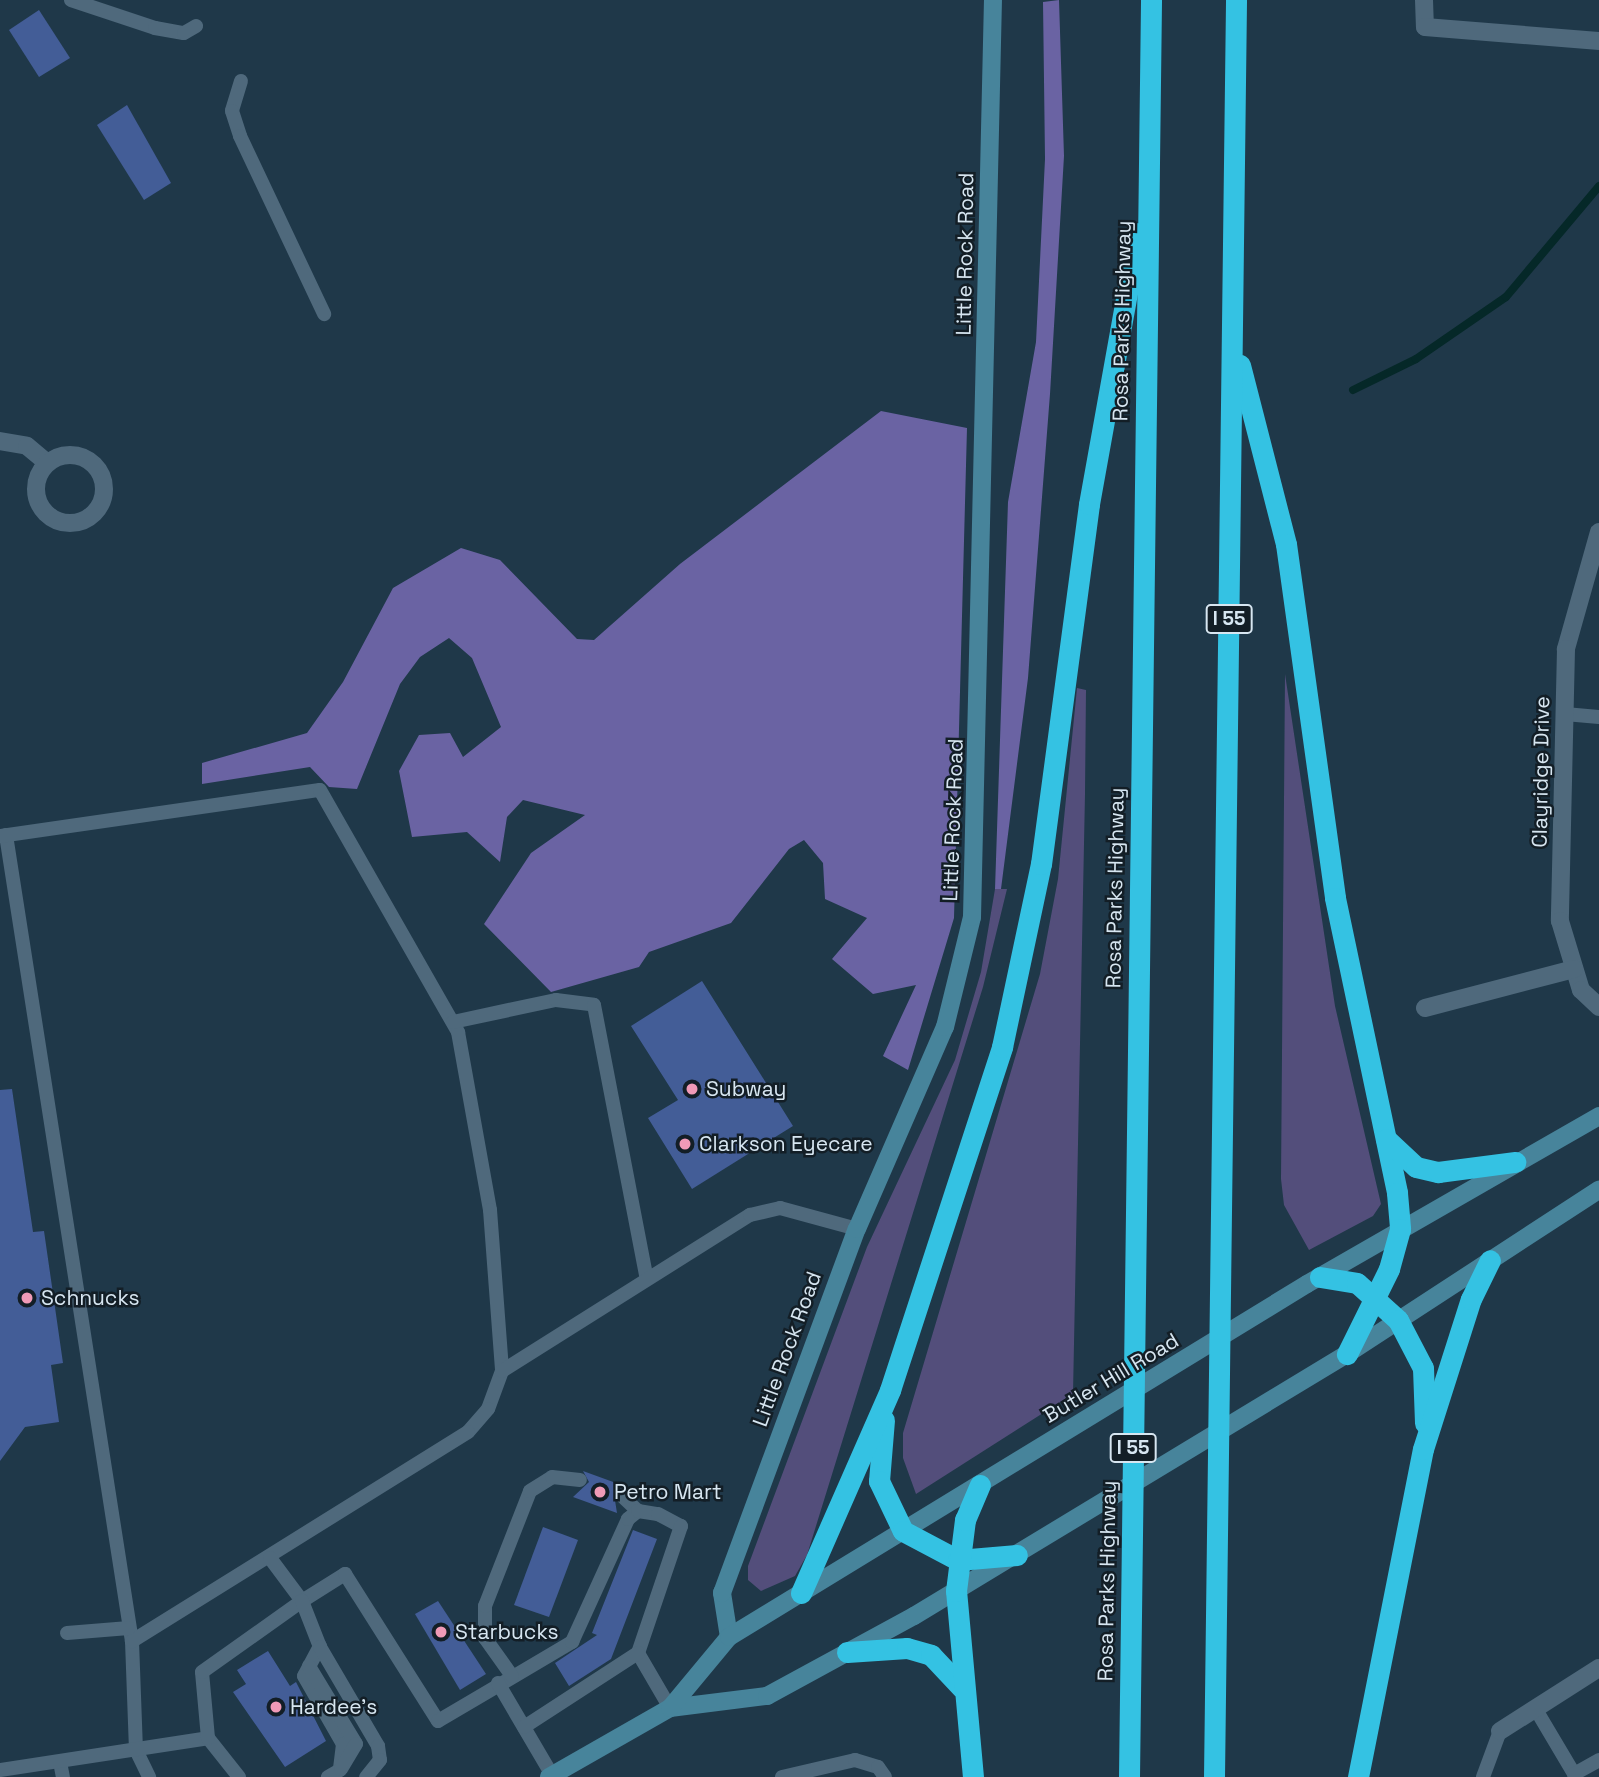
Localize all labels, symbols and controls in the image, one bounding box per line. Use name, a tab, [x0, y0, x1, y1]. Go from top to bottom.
street label: Little Rock Road	[951, 172, 979, 336]
street label: Rosa Parks Highway	[1108, 220, 1136, 422]
road number: I 55	[1204, 604, 1254, 634]
street label: Clayridge Drive	[1527, 696, 1555, 848]
street label: Little Rock Road	[938, 738, 968, 902]
street label: Rosa Parks Highway	[1101, 787, 1129, 989]
place label: Subway	[706, 1076, 786, 1102]
marker: Subway	[684, 1081, 700, 1097]
place label: Clarkson Eyecare	[699, 1131, 873, 1157]
marker: Clarkson Eyecare	[677, 1136, 693, 1152]
street label: Little Rock Road	[747, 1268, 827, 1430]
place label: Schnucks	[41, 1285, 140, 1311]
marker: Schnucks	[19, 1290, 35, 1306]
street label: Butler Hill Road	[1039, 1328, 1183, 1428]
road number: I 55	[1108, 1432, 1158, 1464]
place label: Petro Mart	[614, 1479, 722, 1505]
street label: Rosa Parks Highway	[1093, 1480, 1121, 1682]
marker: Petro Mart	[592, 1484, 608, 1500]
place label: Starbucks	[455, 1619, 559, 1645]
marker: Starbucks	[433, 1624, 449, 1640]
place label: Hardee's	[290, 1694, 377, 1720]
marker: Hardee's	[268, 1699, 284, 1715]

